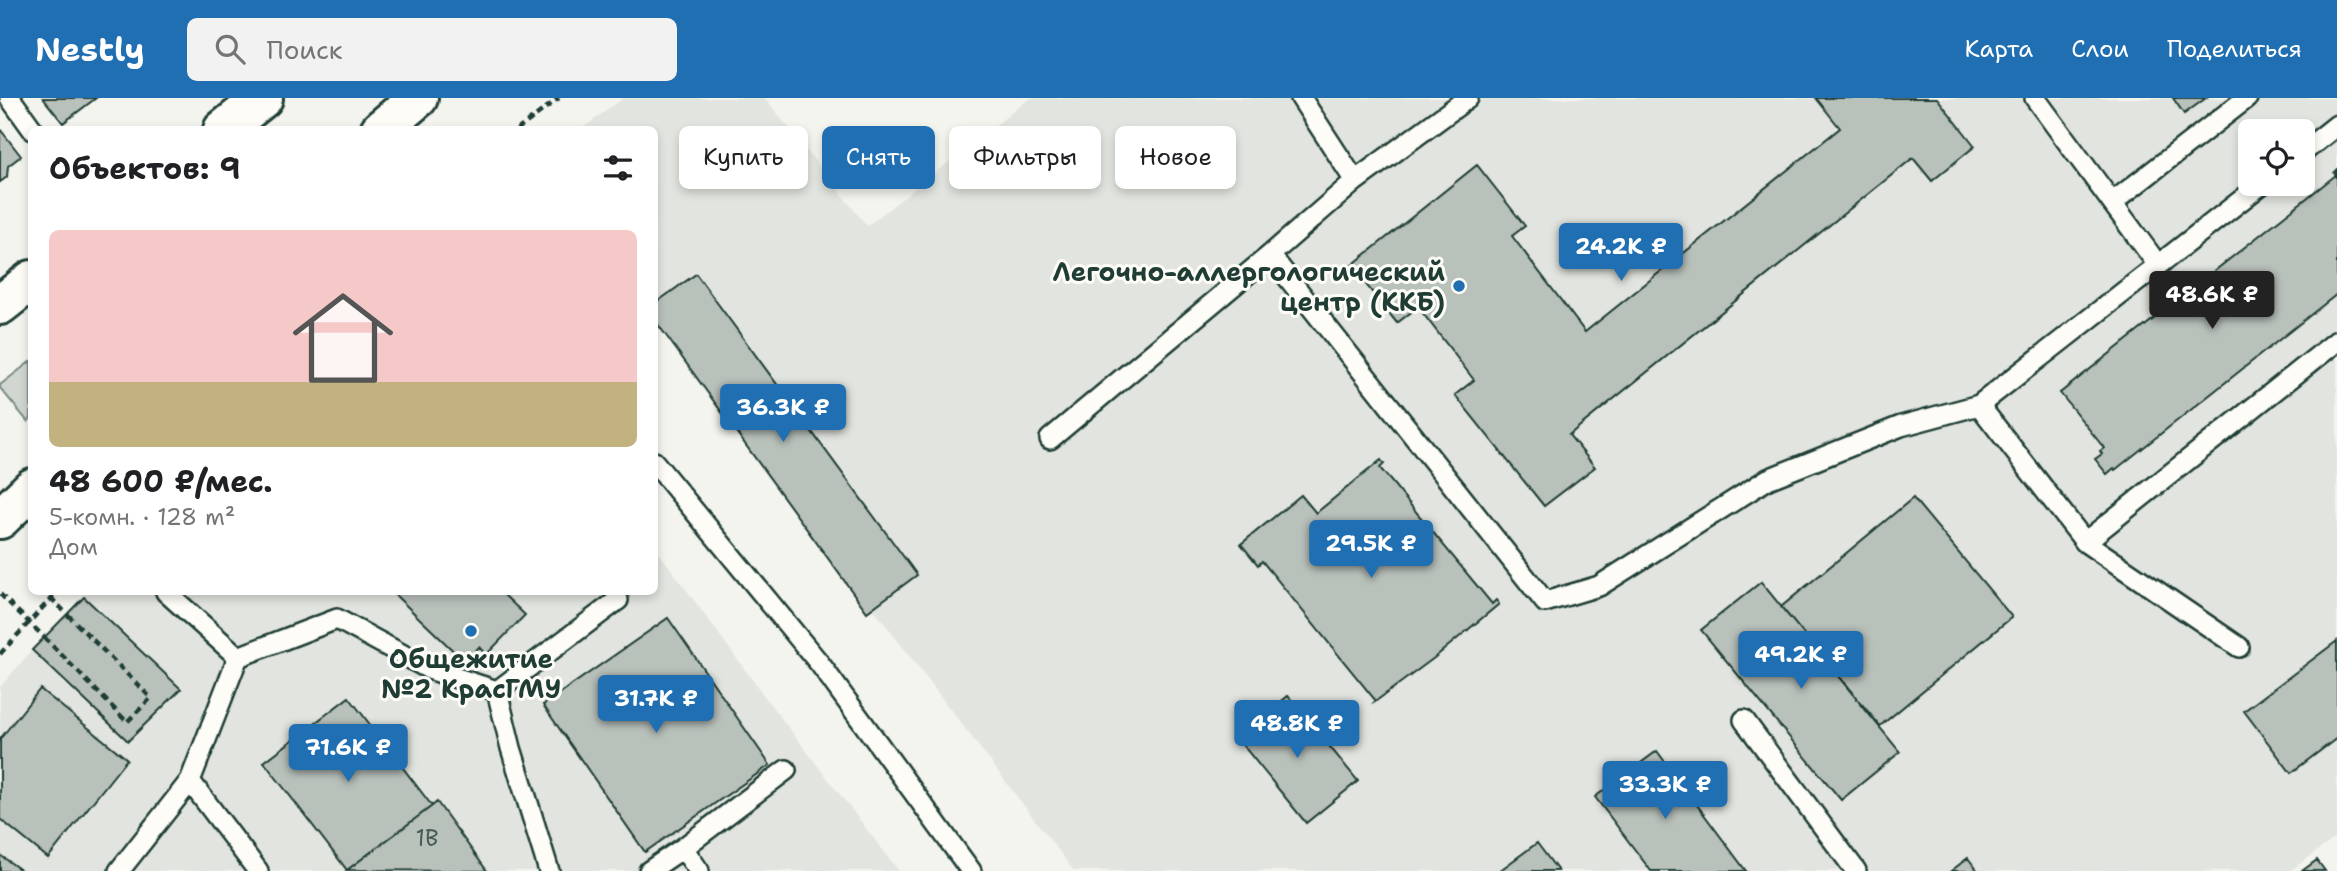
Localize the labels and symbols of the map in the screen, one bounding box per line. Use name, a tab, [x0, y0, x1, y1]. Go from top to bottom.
pin: 24.2K ₽	[1556, 223, 1686, 283]
place label: Легочно-аллергологический центр (ККБ)	[1053, 254, 1445, 319]
pin: 48.6K ₽	[2147, 272, 2277, 331]
marker: Легочно-аллергологический центр (ККБ)	[1451, 278, 1467, 294]
pin: 36.3K ₽	[718, 384, 848, 444]
pin: 29.5K ₽	[1306, 520, 1436, 580]
marker: Общежитие №2 КрасГМУ	[463, 623, 479, 639]
pin: 49.2K ₽	[1736, 632, 1866, 691]
place label: Общежитие №2 КрасГМУ	[381, 641, 561, 706]
pin: 31.7K ₽	[591, 676, 721, 735]
pin: 48.8K ₽	[1232, 700, 1362, 760]
pin: 71.6K ₽	[283, 724, 413, 784]
pin: 33.3K ₽	[1600, 762, 1730, 821]
house number: 1В	[415, 823, 439, 853]

